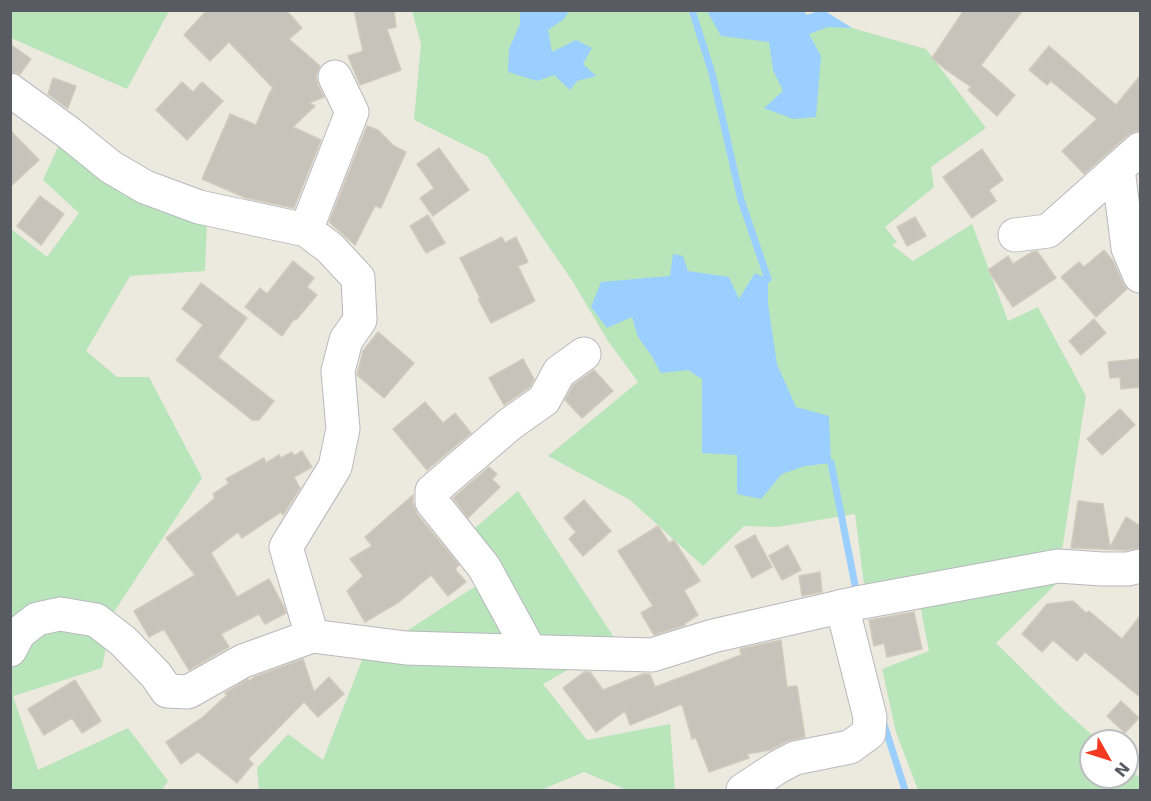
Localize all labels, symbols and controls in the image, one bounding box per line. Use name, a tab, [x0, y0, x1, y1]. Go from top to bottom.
north arrow	[1079, 729, 1139, 789]
text: N	[1110, 758, 1133, 781]

